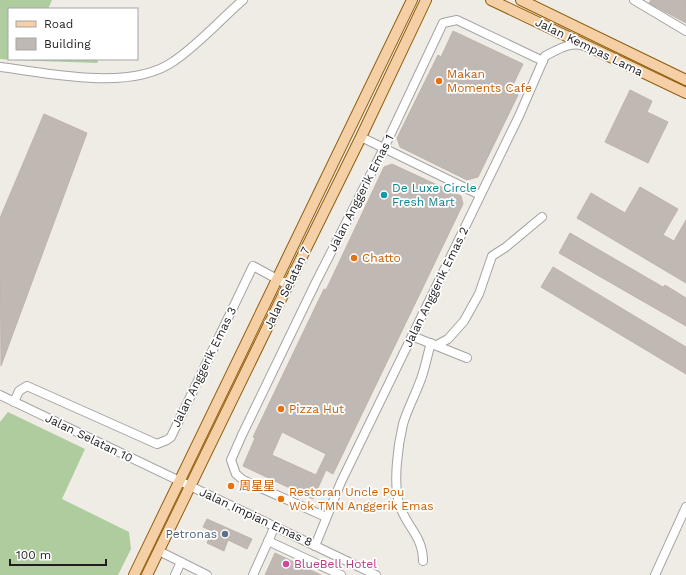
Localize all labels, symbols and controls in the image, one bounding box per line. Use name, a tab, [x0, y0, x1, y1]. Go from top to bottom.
legend	[8, 8, 138, 60]
street label: Jalan Kempas Lama	[533, 15, 645, 79]
text: Road	[44, 17, 73, 31]
text: Building	[44, 37, 91, 51]
place label: Makan Moments Cafe	[447, 67, 532, 95]
marker: Makan Moments Cafe	[434, 76, 444, 86]
street label: Jalan Anggerik Emas 1	[325, 132, 397, 254]
place label: De Luxe Circle Fresh Mart	[392, 181, 477, 209]
marker: De Luxe Circle Fresh Mart	[379, 190, 389, 200]
street label: Jalan Anggerik Emas 2	[401, 225, 471, 349]
street label: Jalan Selatan 7	[261, 244, 313, 331]
place label: Chatto	[362, 251, 401, 265]
marker: Chatto	[349, 253, 359, 263]
street label: Jalan Anggerik Emas 3	[169, 305, 239, 429]
place label: Pizza Hut	[289, 402, 344, 416]
marker: Pizza Hut	[276, 404, 286, 414]
street label: Jalan Selatan 10	[43, 411, 135, 465]
place label: 周星星	[239, 479, 275, 493]
marker: 周星星	[226, 481, 236, 491]
street label: Jalan Impian Emas 8	[197, 485, 315, 549]
place label: Restoran Uncle Pou Wok TMN Anggerik Emas	[289, 485, 434, 513]
marker: Restoran Uncle Pou Wok TMN Anggerik Emas	[276, 494, 286, 504]
place label: Petronas	[166, 527, 217, 541]
marker: Petronas	[220, 529, 230, 539]
scale bar	[10, 541, 106, 567]
text: 100 m	[16, 548, 51, 562]
place label: BlueBell Hotel	[294, 557, 377, 571]
marker: BlueBell Hotel	[281, 559, 291, 569]

